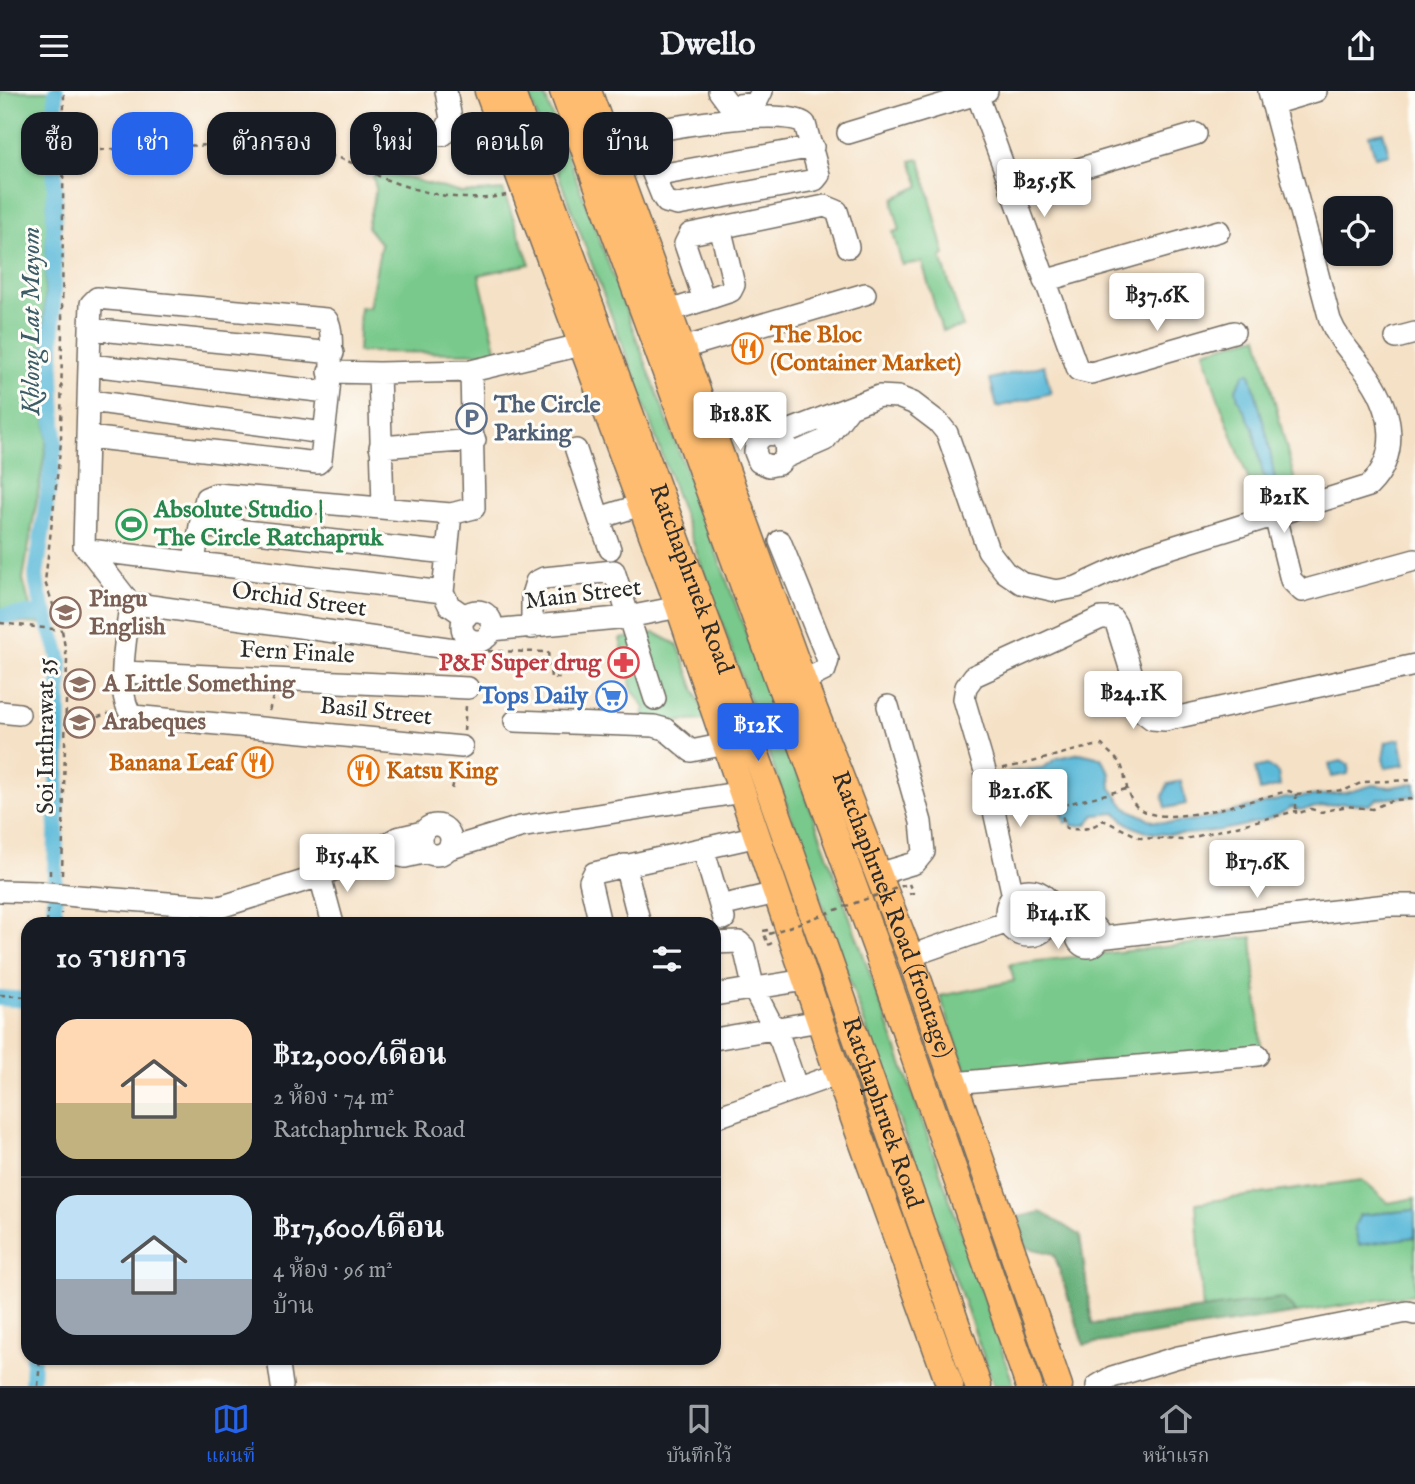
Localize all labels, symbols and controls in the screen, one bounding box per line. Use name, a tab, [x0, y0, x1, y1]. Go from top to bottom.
text: Dwello	[660, 25, 755, 66]
icon: menu	[35, 27, 73, 65]
icon: share	[1342, 27, 1380, 65]
chip: ซื้อ	[21, 112, 98, 175]
chip: เช่า	[112, 112, 193, 175]
chip: ตัวกรอง	[207, 112, 336, 175]
chip: ใหม่	[350, 112, 437, 175]
chip: คอนโด	[451, 112, 569, 175]
chip: บ้าน	[583, 112, 673, 175]
pin: ฿25.5K	[987, 159, 1101, 219]
text: ฿25.5K	[1013, 167, 1075, 196]
map controls	[1323, 196, 1393, 266]
button: locate	[1323, 196, 1393, 266]
water label: Khlong Lat Mayom	[15, 227, 49, 416]
pin: ฿37.6K	[1100, 273, 1214, 333]
text: ฿37.6K	[1125, 281, 1189, 310]
place label: The Bloc (Container Market)	[769, 320, 961, 379]
restaurant icon: The Bloc (Container Market)	[730, 332, 764, 366]
place label: The Circle Parking	[493, 390, 601, 449]
pin: ฿18.8K	[683, 393, 797, 452]
text: ฿18.8K	[709, 400, 771, 429]
parking icon: The Circle Parking	[454, 402, 488, 436]
pin: ฿21K	[1243, 475, 1325, 535]
street label: Ratchaphruek Road	[642, 479, 740, 678]
text: ฿21K	[1260, 483, 1308, 512]
place label: Absolute Studio | The Circle Ratchapruk	[153, 495, 384, 554]
sports icon: Absolute Studio | The Circle Ratchapruk	[114, 507, 148, 541]
street label: Main Street	[523, 572, 643, 618]
street label: Orchid Street	[230, 575, 368, 625]
place label: Pingu English	[89, 584, 166, 643]
school or university icon: Pingu English	[49, 596, 83, 630]
street label: Fern Finale	[239, 635, 355, 671]
pharmacy icon: P&F Super drug	[607, 646, 641, 680]
place label: P&F Super drug	[439, 648, 602, 679]
street label: Soi Inthrawat 35	[31, 657, 62, 814]
school or university icon: A Little Something	[63, 667, 97, 701]
place label: A Little Something	[102, 669, 296, 700]
pin: ฿24.1K	[1076, 671, 1190, 731]
supermarket icon: Tops Daily	[594, 679, 628, 713]
text: ฿24.1K	[1100, 679, 1166, 708]
place label: Tops Daily	[478, 681, 589, 712]
street label: Basil Street	[318, 691, 434, 733]
pin: ฿12K	[717, 703, 799, 763]
school or university icon: Arabeques	[63, 705, 97, 739]
place label: Arabeques	[102, 707, 207, 738]
text: ฿12K	[734, 711, 782, 740]
restaurant icon: Banana Leaf	[240, 746, 274, 780]
place label: Banana Leaf	[109, 748, 238, 779]
restaurant icon: Katsu King	[346, 754, 380, 788]
place label: Katsu King	[386, 756, 499, 787]
street label: Ratchaphruek Road (frontage)	[824, 767, 960, 1062]
pin: ฿21.6K	[963, 769, 1077, 829]
text: ฿21.6K	[988, 777, 1052, 806]
pin: ฿15.4K	[290, 835, 404, 894]
pin: ฿17.6K	[1200, 841, 1314, 900]
text: ฿15.4K	[316, 842, 378, 871]
text: ฿17.6K	[1225, 848, 1289, 877]
pin: ฿14.1K	[1001, 891, 1115, 951]
text: ฿14.1K	[1026, 899, 1090, 928]
text: 10 รายการ	[56, 940, 187, 978]
icon: filters	[648, 940, 686, 978]
street label: Ratchaphruek Road	[834, 1013, 930, 1213]
text: ฿12,000/เดือน	[273, 1037, 447, 1075]
icon: home	[112, 1047, 196, 1131]
text: 2 ห้อง · 74 m²	[273, 1083, 394, 1112]
text: Ratchaphruek Road	[273, 1116, 465, 1145]
text: ฿17,600/เดือน	[273, 1210, 445, 1248]
icon: home	[112, 1223, 196, 1307]
text: 4 ห้อง · 96 m²	[273, 1256, 393, 1285]
text: บ้าน	[273, 1292, 314, 1321]
tab: แผนที่	[206, 1400, 255, 1472]
tab: บันทึกไว้	[667, 1400, 732, 1472]
tab: หน้าแรก	[1143, 1400, 1209, 1472]

